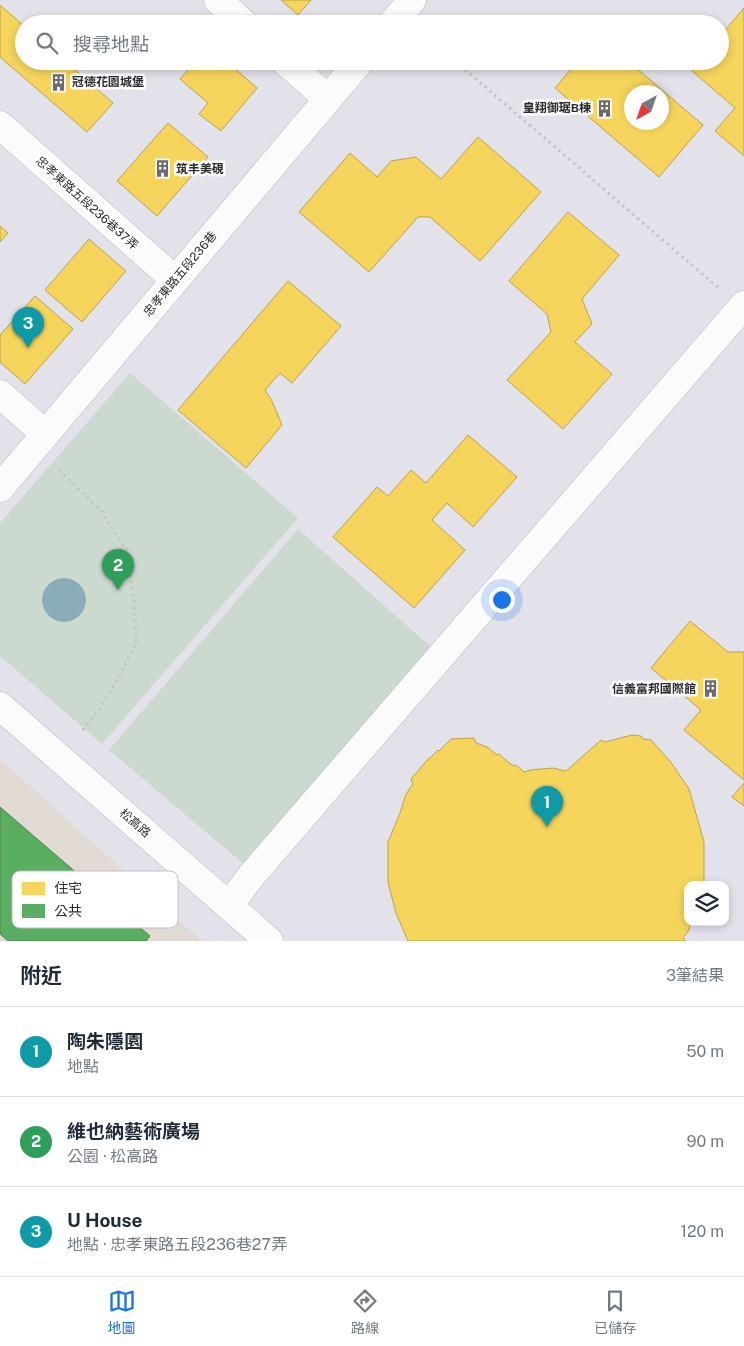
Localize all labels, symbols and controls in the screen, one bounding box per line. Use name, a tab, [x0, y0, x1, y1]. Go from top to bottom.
search box	[15, 15, 729, 70]
icon: search	[33, 29, 61, 57]
text: 搜尋地點	[73, 33, 149, 55]
building icon: 冠德花園城堡	[48, 72, 68, 92]
place label: 冠德花園城堡	[72, 75, 144, 89]
north arrow	[624, 85, 669, 130]
building icon: 皇翔御琚B棟	[595, 98, 615, 118]
place label: 皇翔御琚B棟	[523, 101, 591, 115]
street label: 忠孝東路五段236巷37弄	[33, 153, 141, 253]
building icon: 筑丰美硯	[152, 159, 172, 179]
place label: 筑丰美硯	[176, 162, 224, 176]
street label: 忠孝東路五段236巷	[141, 229, 219, 319]
pin: 3	[12, 307, 44, 348]
pin: 2	[102, 549, 134, 590]
your location	[489, 587, 515, 613]
building icon: 信義富邦國際館	[700, 679, 720, 699]
place label: 信義富邦國際館	[612, 682, 696, 696]
pin: 1	[531, 786, 563, 827]
street label: 松高路	[117, 806, 153, 840]
legend	[12, 871, 178, 928]
text: 住宅	[54, 880, 82, 896]
map controls	[684, 881, 729, 926]
button: layers	[684, 881, 729, 926]
text: 公共	[54, 903, 82, 919]
text: 附近	[20, 963, 62, 988]
text: 3筆結果	[666, 966, 724, 985]
text: 陶朱隱園	[67, 1030, 143, 1052]
text: 1	[33, 1042, 39, 1061]
text: 50 m	[686, 1042, 724, 1061]
text: 地點	[67, 1057, 99, 1076]
text: 維也納藝術廣場	[67, 1120, 200, 1142]
text: 2	[31, 1132, 41, 1151]
text: 90 m	[687, 1132, 724, 1151]
text: 公園 · 松高路	[67, 1147, 158, 1166]
text: U House	[67, 1209, 143, 1231]
text: 3	[31, 1222, 41, 1241]
text: 120 m	[680, 1222, 724, 1241]
text: 地點 · 忠孝東路五段236巷27弄	[67, 1235, 287, 1254]
tab: 地圖	[108, 1287, 136, 1337]
tab: 路線	[351, 1287, 379, 1337]
tab: 已儲存	[594, 1287, 636, 1337]

